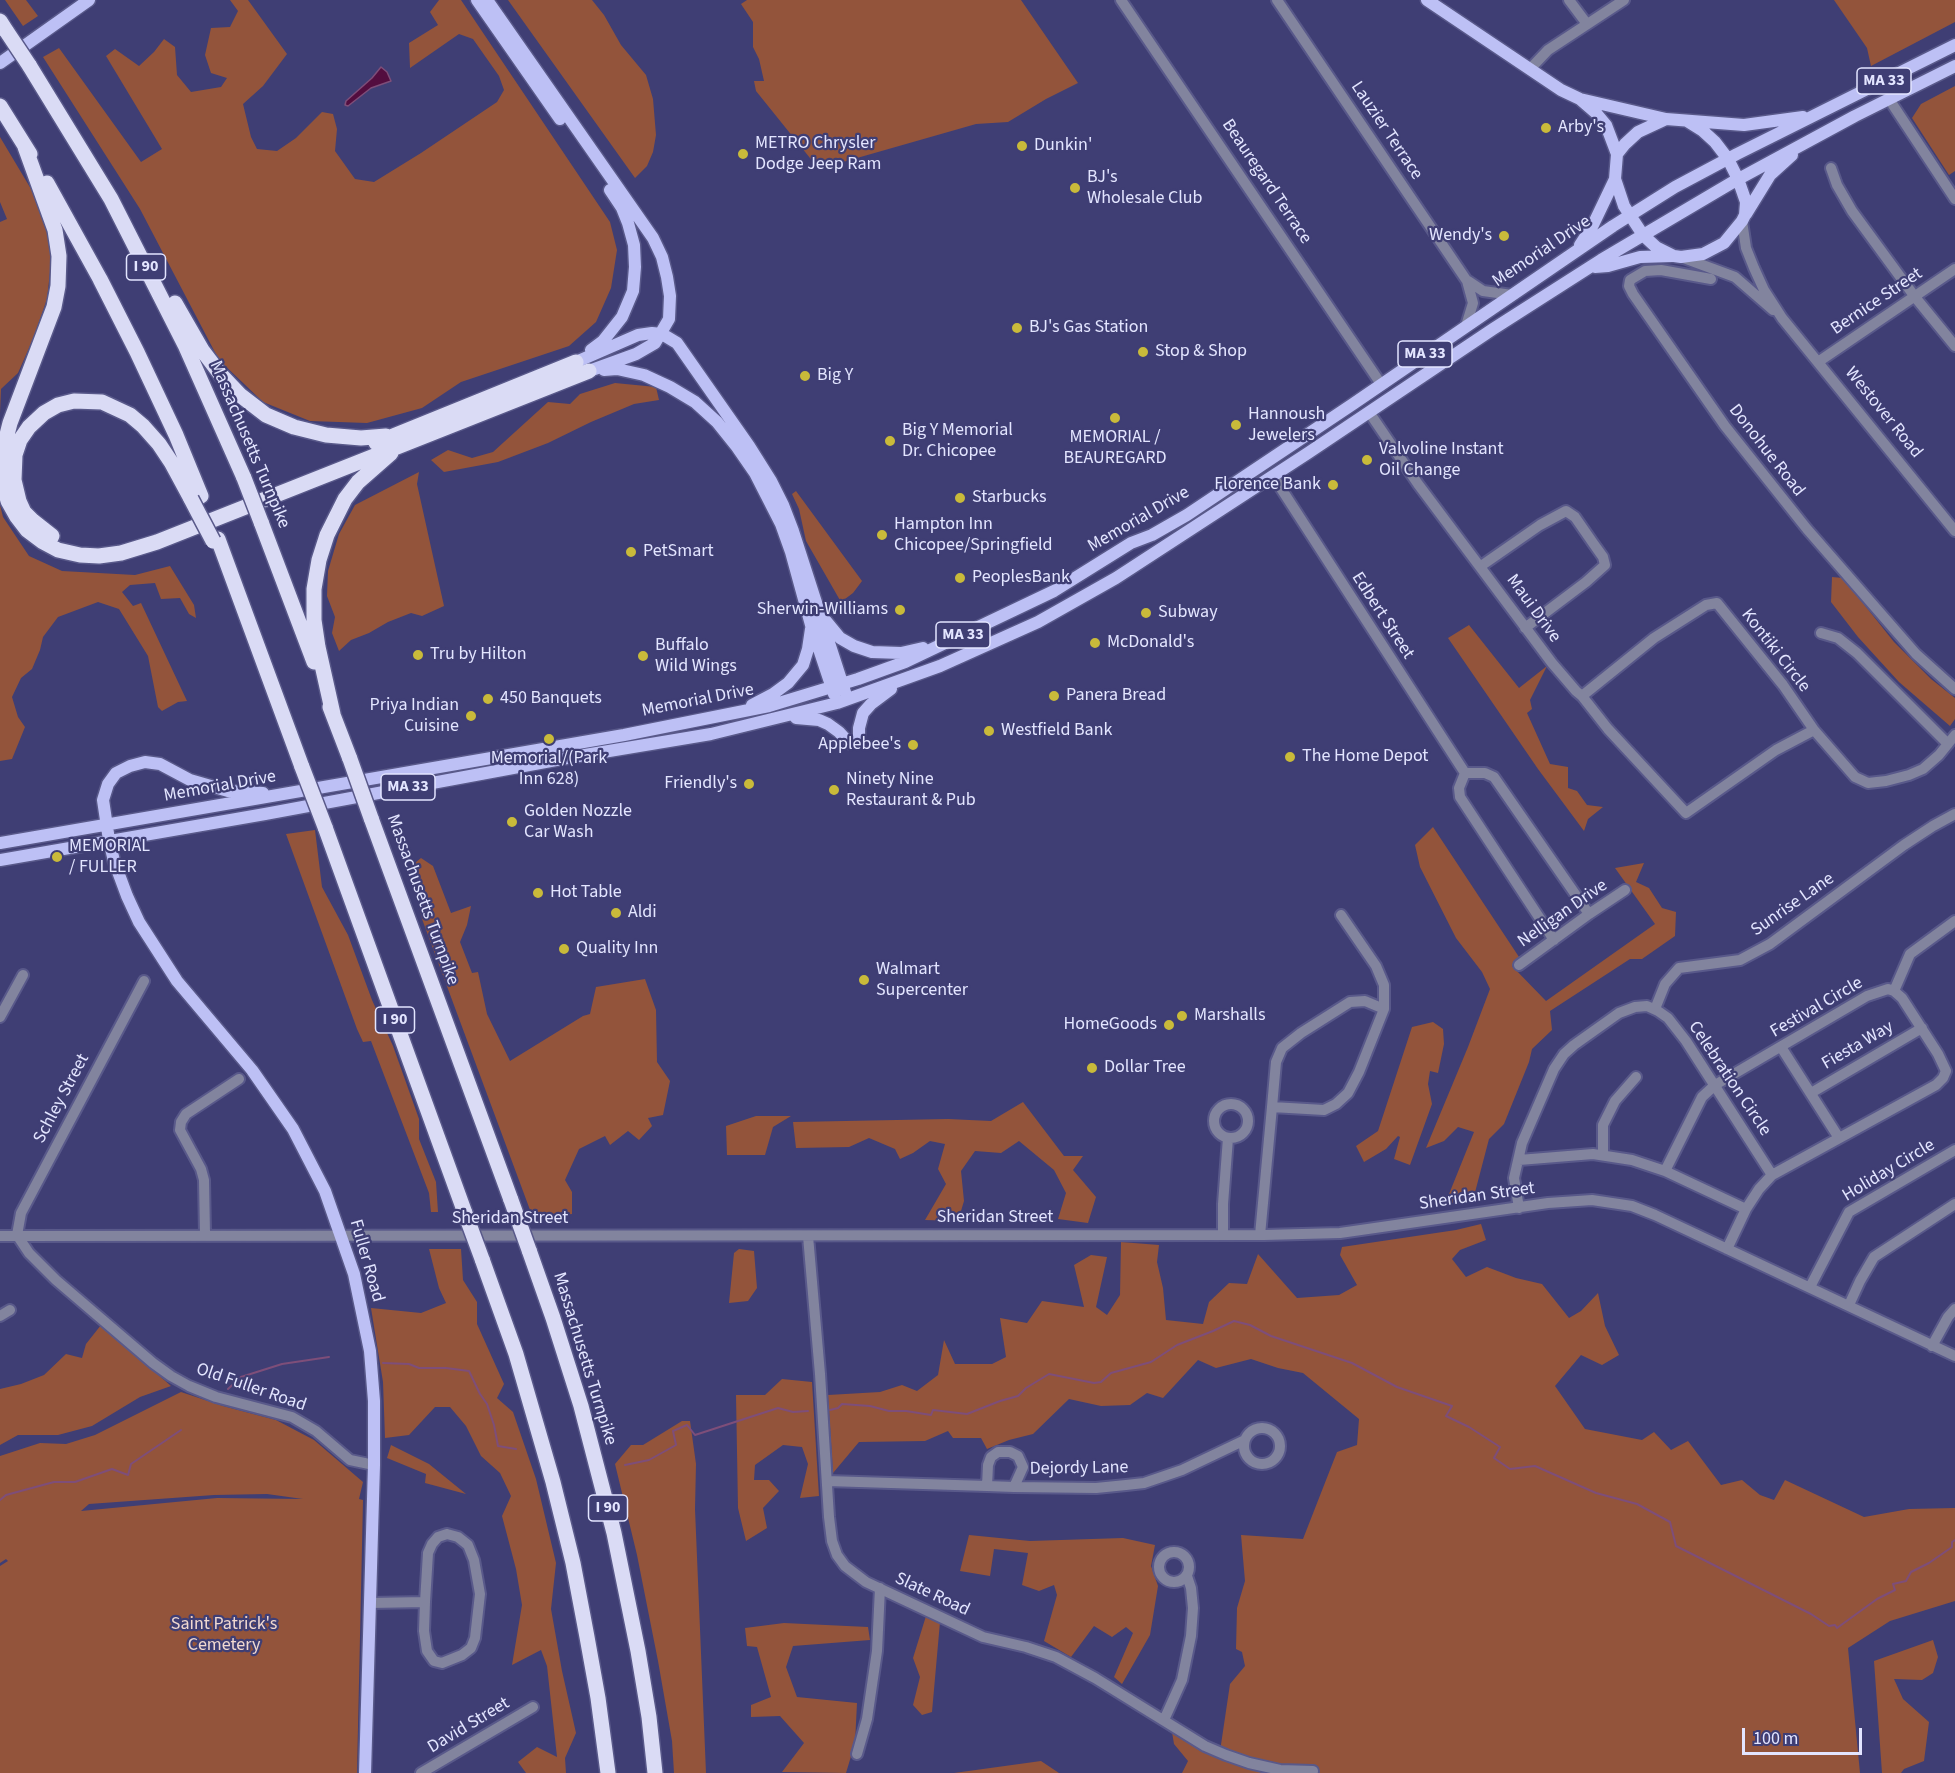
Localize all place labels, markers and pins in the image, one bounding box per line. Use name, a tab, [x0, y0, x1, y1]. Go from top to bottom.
place label: Arby's	[1558, 117, 1604, 139]
marker: Arby's	[1539, 121, 1553, 135]
place label: METRO Chrysler Dodge Jeep Ram	[755, 133, 881, 176]
place label: Dunkin'	[1034, 135, 1092, 157]
marker: Dunkin'	[1015, 139, 1029, 153]
marker: METRO Chrysler Dodge Jeep Ram	[736, 147, 750, 161]
place label: BJ's Wholesale Club	[1087, 167, 1203, 210]
marker: BJ's Wholesale Club	[1068, 181, 1082, 195]
place label: Wendy's	[1429, 225, 1492, 247]
marker: Wendy's	[1497, 229, 1511, 243]
place label: BJ's Gas Station	[1029, 317, 1148, 339]
marker: BJ's Gas Station	[1010, 321, 1024, 335]
place label: Stop & Shop	[1155, 341, 1247, 363]
marker: Stop & Shop	[1136, 345, 1150, 359]
place label: Big Y	[817, 365, 853, 387]
marker: Big Y	[798, 369, 812, 383]
place label: Hannoush Jewelers	[1248, 404, 1325, 446]
marker: MEMORIAL / BEAUREGARD	[1108, 411, 1122, 425]
marker: Hannoush Jewelers	[1229, 418, 1243, 432]
place label: Big Y Memorial Dr. Chicopee	[902, 420, 1013, 462]
place label: MEMORIAL / BEAUREGARD	[1063, 427, 1167, 470]
marker: Big Y Memorial Dr. Chicopee	[883, 434, 897, 448]
place label: Valvoline Instant Oil Change	[1379, 439, 1503, 482]
marker: Valvoline Instant Oil Change	[1360, 453, 1374, 467]
place label: Florence Bank	[1214, 474, 1321, 496]
marker: Florence Bank	[1326, 478, 1340, 492]
place label: Starbucks	[972, 487, 1047, 509]
marker: Starbucks	[953, 491, 967, 505]
place label: Hampton Inn Chicopee/Springfield	[894, 514, 1053, 556]
marker: Hampton Inn Chicopee/Springfield	[875, 528, 889, 542]
place label: PetSmart	[643, 541, 714, 563]
marker: PetSmart	[624, 545, 638, 559]
place label: PeoplesBank	[972, 567, 1070, 589]
marker: PeoplesBank	[953, 571, 967, 585]
place label: Sherwin-Williams	[757, 599, 888, 621]
place label: Subway	[1158, 602, 1218, 624]
marker: Sherwin-Williams	[893, 603, 907, 617]
marker: Subway	[1139, 606, 1153, 620]
place label: McDonald's	[1107, 632, 1194, 654]
place label: Buffalo Wild Wings	[655, 635, 737, 678]
marker: McDonald's	[1088, 636, 1102, 650]
place label: Tru by Hilton	[430, 644, 527, 666]
marker: Tru by Hilton	[411, 648, 425, 662]
marker: Buffalo Wild Wings	[636, 649, 650, 663]
place label: Panera Bread	[1066, 685, 1166, 707]
place label: 450 Banquets	[500, 688, 602, 710]
marker: Panera Bread	[1047, 689, 1061, 703]
marker: 450 Banquets	[481, 692, 495, 706]
place label: Priya Indian Cuisine	[370, 695, 459, 738]
marker: Priya Indian Cuisine	[464, 709, 478, 723]
place label: Westfield Bank	[1001, 720, 1112, 742]
marker: Westfield Bank	[982, 724, 996, 738]
marker: Memorial/(Park Inn 628)	[542, 732, 556, 746]
place label: Applebee's	[818, 734, 901, 756]
marker: Applebee's	[906, 738, 920, 752]
place label: The Home Depot	[1302, 746, 1428, 768]
place label: Memorial/(Park Inn 628)	[491, 748, 607, 790]
marker: The Home Depot	[1283, 750, 1297, 764]
place label: Ninety Nine Restaurant & Pub	[846, 769, 976, 812]
place label: Friendly's	[664, 773, 737, 795]
marker: Friendly's	[742, 777, 756, 791]
marker: Ninety Nine Restaurant & Pub	[827, 783, 841, 797]
place label: Golden Nozzle Car Wash	[524, 801, 632, 844]
marker: Golden Nozzle Car Wash	[505, 815, 519, 829]
place label: MEMORIAL / FULLER	[69, 836, 150, 878]
marker: MEMORIAL / FULLER	[50, 850, 64, 864]
place label: Hot Table	[550, 882, 622, 904]
marker: Hot Table	[531, 886, 545, 900]
place label: Aldi	[628, 902, 657, 924]
marker: Aldi	[609, 906, 623, 920]
place label: Quality Inn	[576, 938, 658, 960]
marker: Quality Inn	[557, 942, 571, 956]
place label: Walmart Supercenter	[876, 959, 968, 1002]
marker: Walmart Supercenter	[857, 973, 871, 987]
place label: Marshalls	[1194, 1005, 1265, 1027]
marker: Marshalls	[1175, 1009, 1189, 1023]
place label: HomeGoods	[1064, 1014, 1157, 1036]
marker: HomeGoods	[1162, 1018, 1176, 1032]
place label: Dollar Tree	[1104, 1057, 1186, 1079]
marker: Dollar Tree	[1085, 1061, 1099, 1075]

